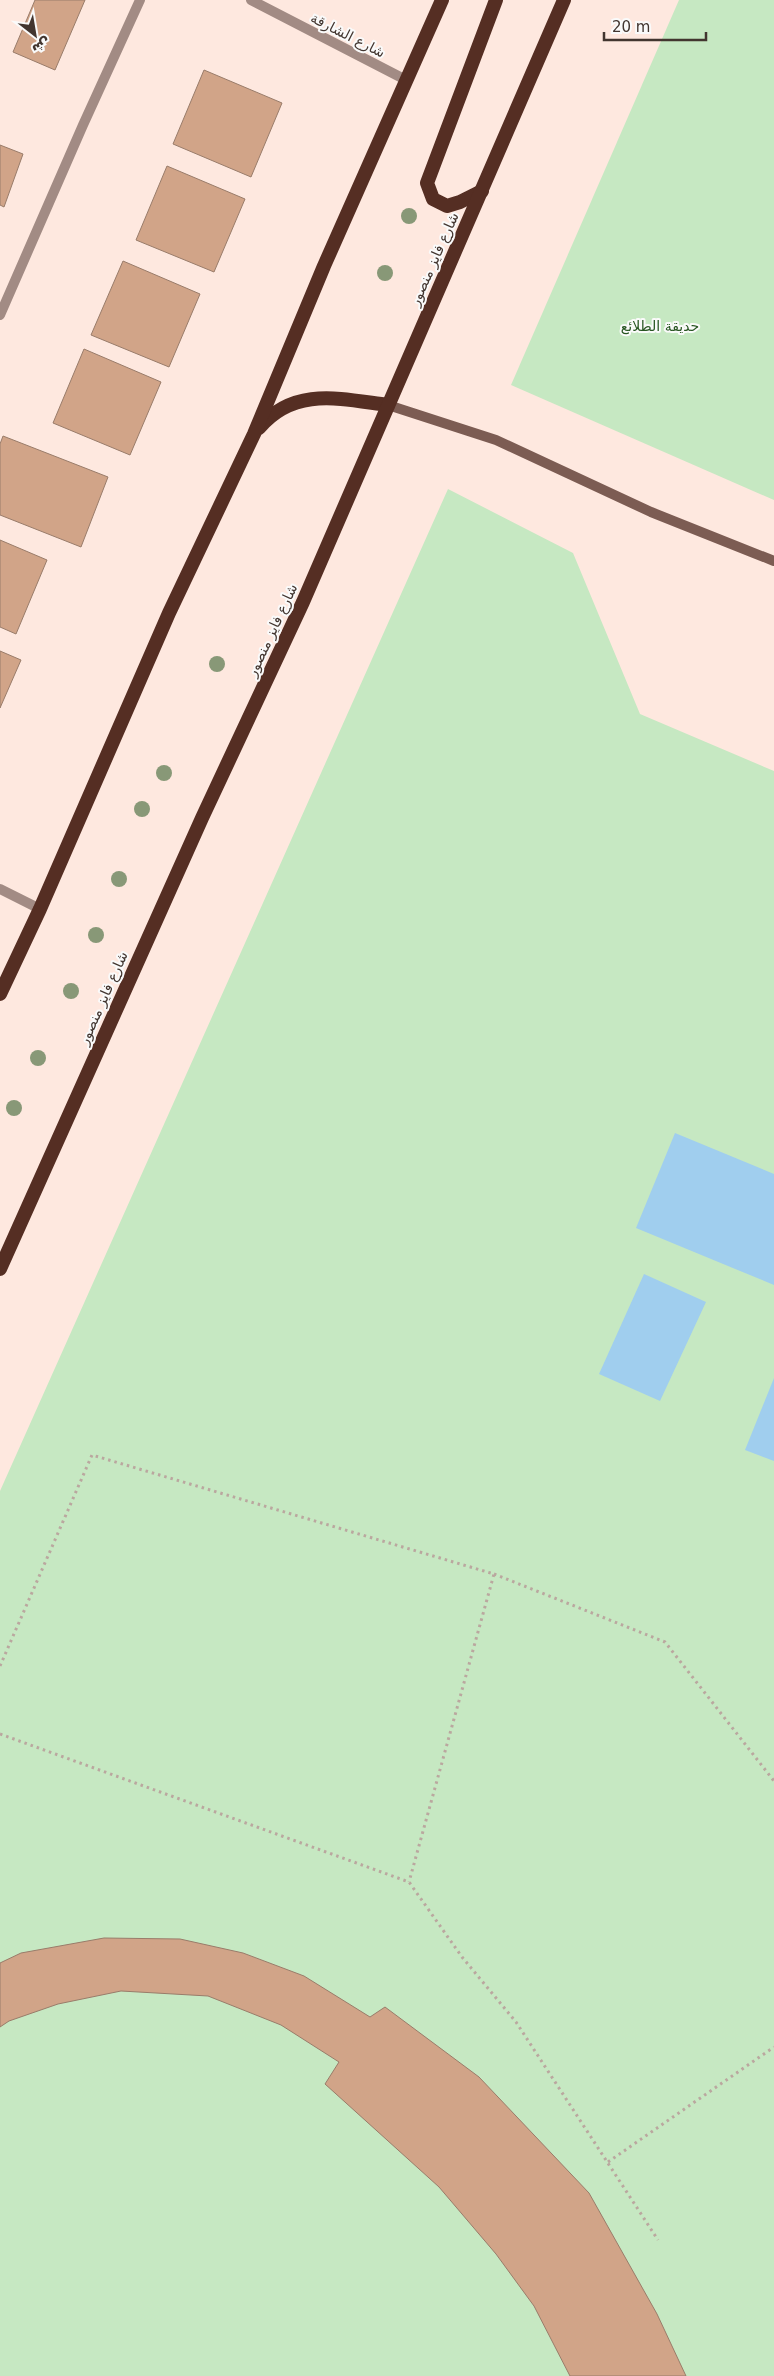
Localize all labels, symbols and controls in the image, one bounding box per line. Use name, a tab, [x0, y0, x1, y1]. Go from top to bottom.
street label: شارع الشارقة	[308, 9, 388, 62]
north arrow	[10, 10, 60, 60]
scale bar	[604, 10, 706, 42]
text: 20 m	[612, 18, 650, 36]
text: ش	[29, 34, 54, 58]
street label: شارع فايز منصور	[406, 210, 463, 309]
park label: حديقة الطلائع	[621, 318, 699, 335]
street label: شارع فايز منصور	[243, 581, 301, 680]
street label: شارع فايز منصور	[75, 949, 132, 1048]

